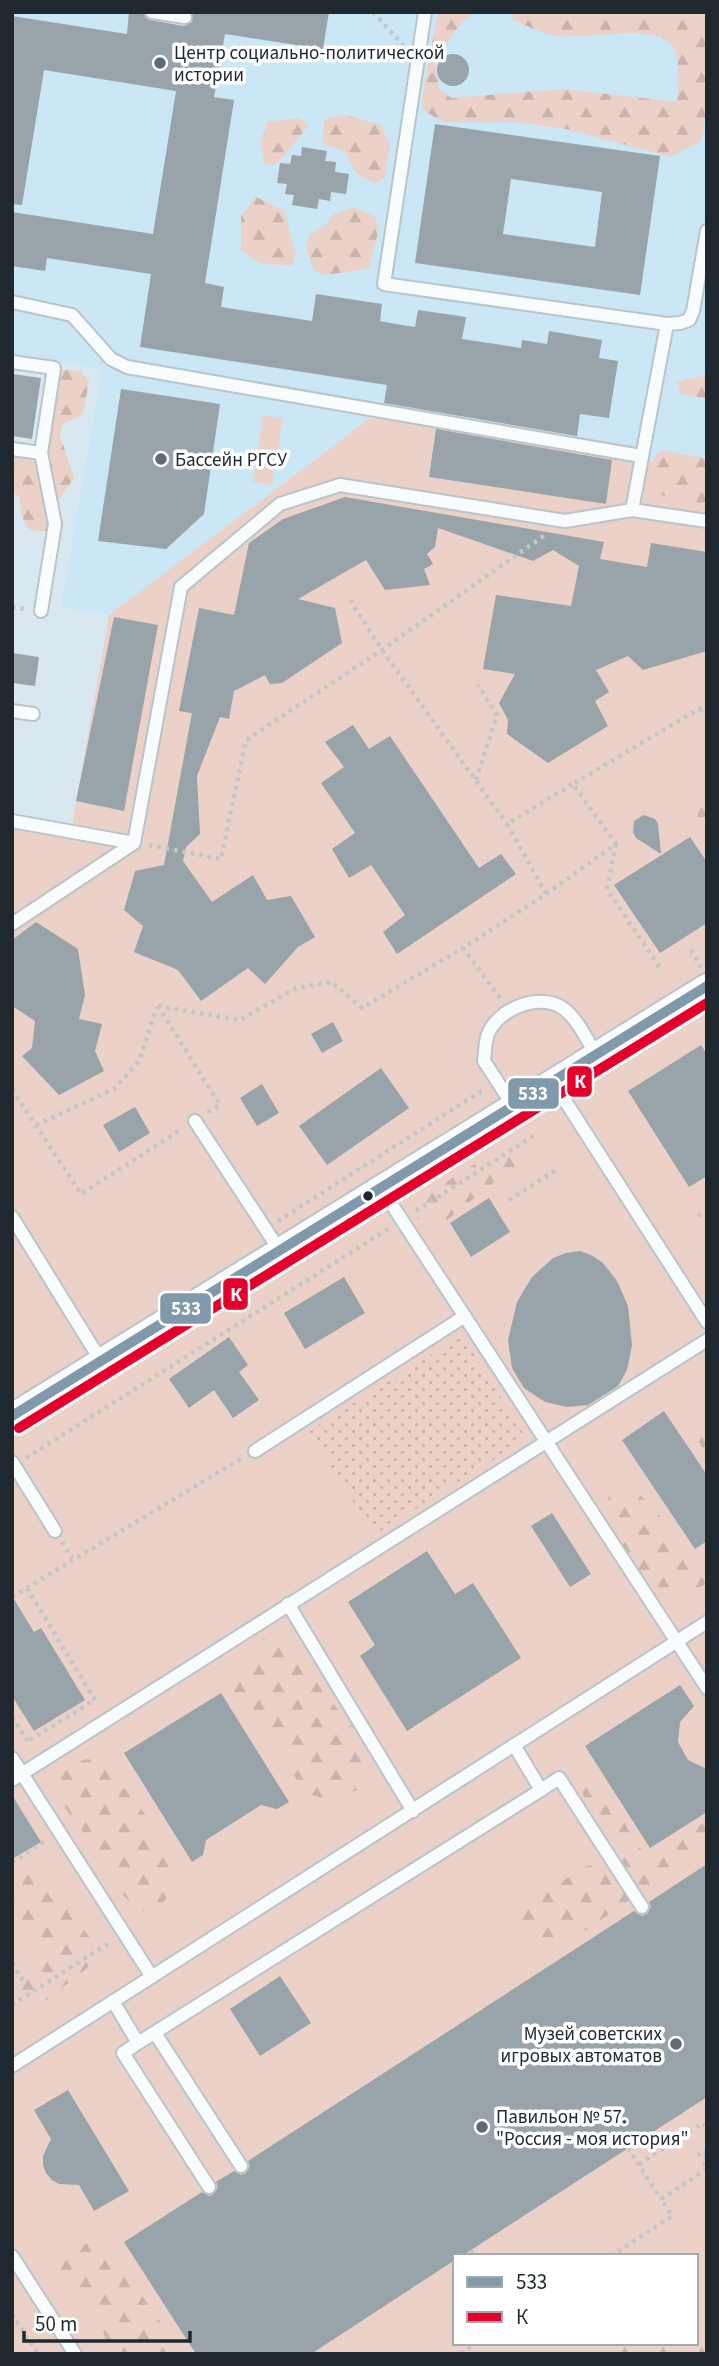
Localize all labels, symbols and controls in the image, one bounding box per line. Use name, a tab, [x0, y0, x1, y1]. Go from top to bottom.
place label: Центр социально-политической истории	[174, 40, 444, 89]
marker: Центр социально-политической истории	[152, 55, 168, 71]
place label: Бассейн РГСУ	[175, 447, 287, 474]
marker: Бассейн РГСУ	[153, 451, 169, 467]
line badge: К	[566, 1065, 593, 1098]
text: К	[574, 1069, 586, 1096]
line badge: 533	[507, 1077, 560, 1110]
text: 533	[518, 1081, 548, 1108]
unlabelled marker	[361, 1189, 375, 1203]
line badge: К	[222, 1277, 249, 1311]
text: К	[230, 1282, 242, 1309]
line badge: 533	[159, 1292, 212, 1325]
text: 533	[171, 1296, 201, 1323]
place label: Музей советских игровых автоматов	[501, 2021, 663, 2070]
marker: Музей советских игровых автоматов	[668, 2036, 684, 2052]
place label: Павильон № 57. "Россия - моя история"	[496, 2104, 689, 2153]
marker: Павильон № 57. "Россия - моя история"	[474, 2119, 490, 2135]
legend	[453, 2254, 698, 2345]
text: 533	[516, 2267, 547, 2297]
scale bar	[24, 2300, 191, 2344]
text: К	[516, 2302, 529, 2332]
text: 50 m	[35, 2309, 77, 2339]

